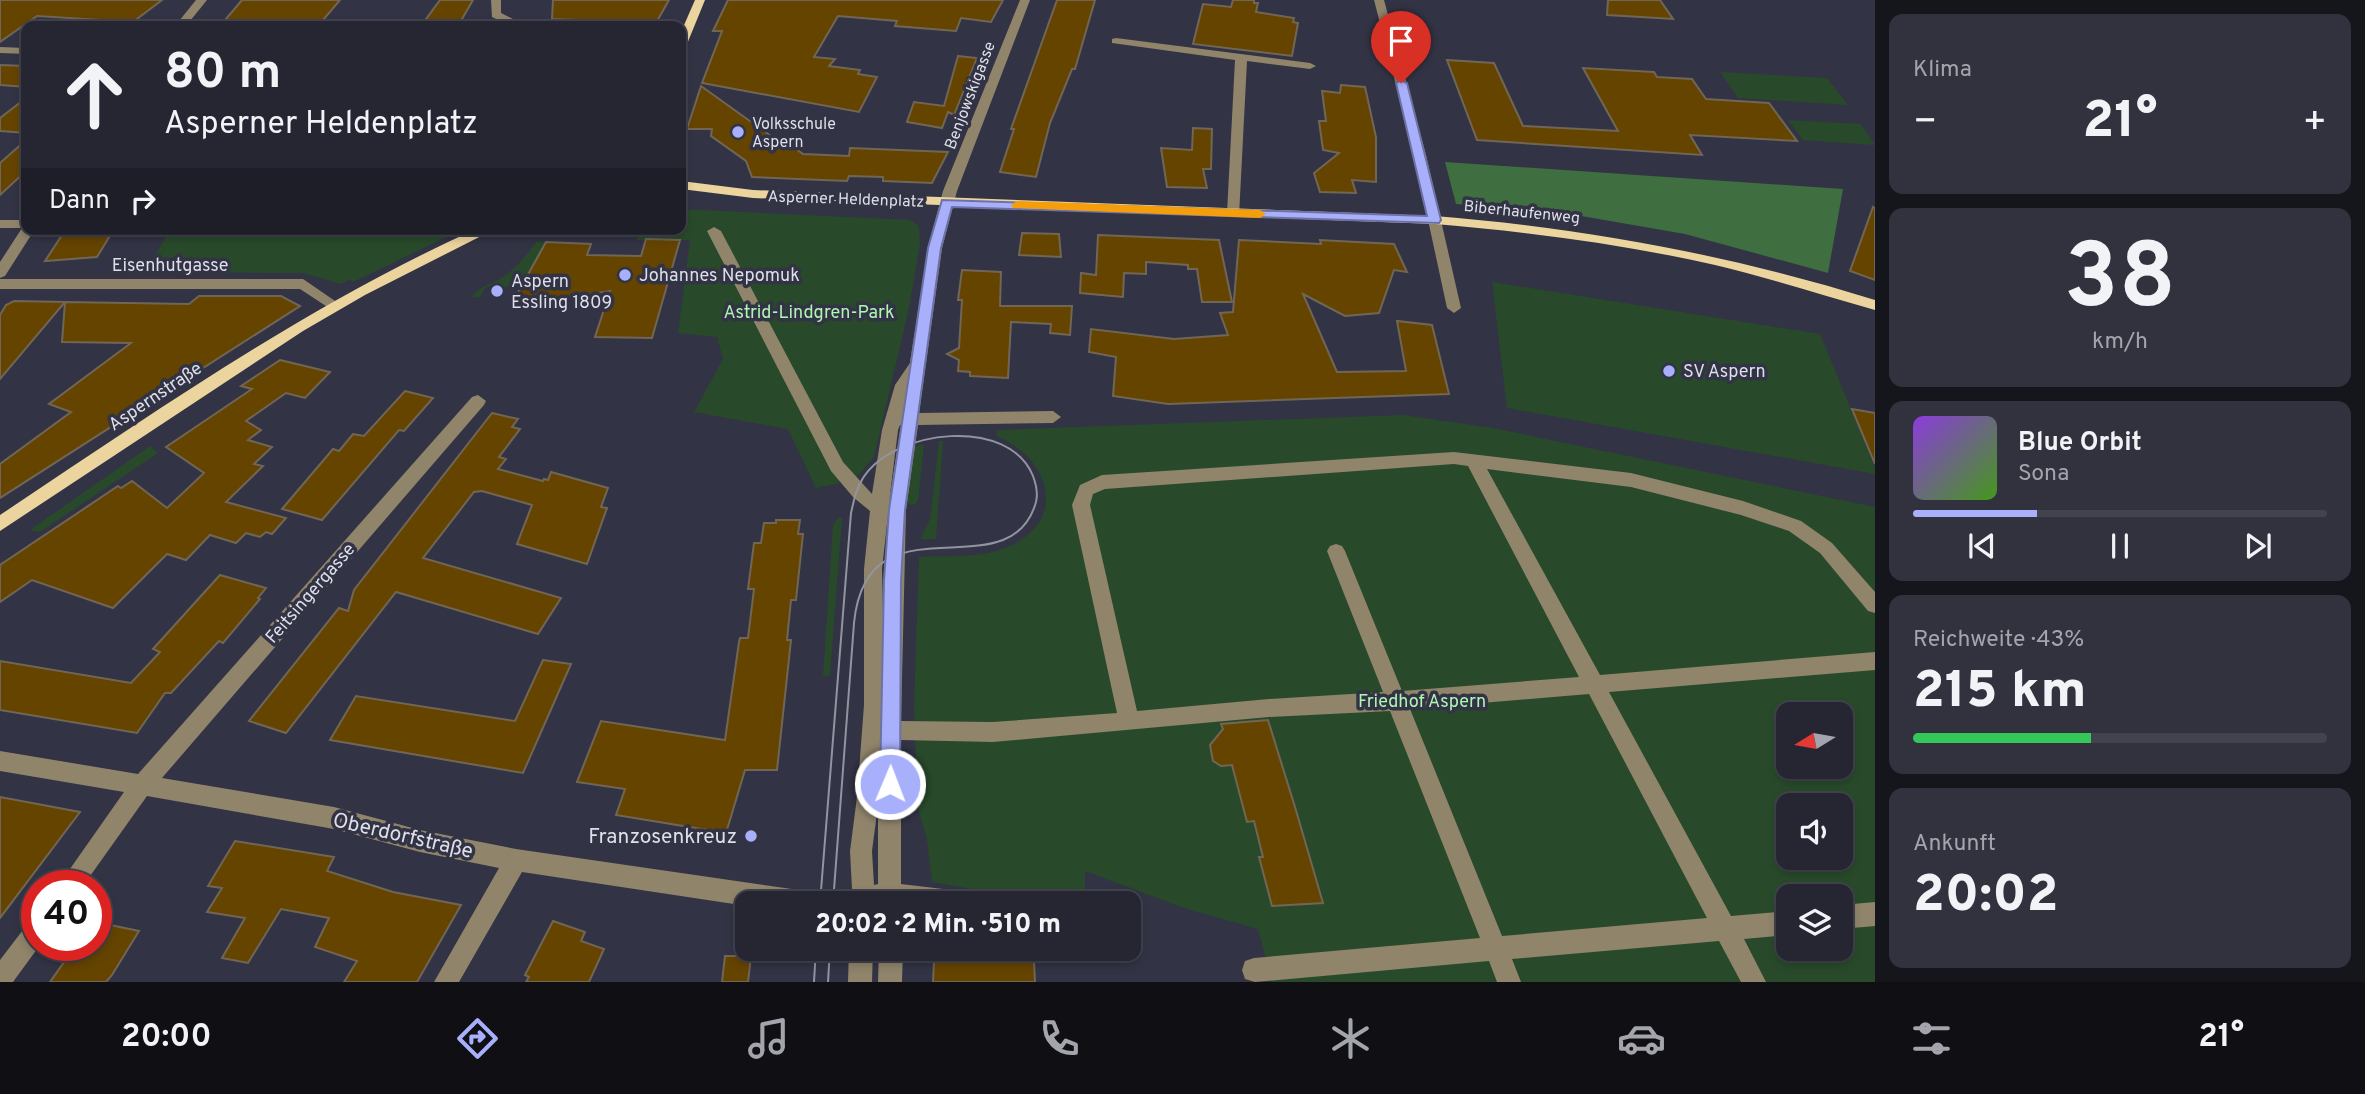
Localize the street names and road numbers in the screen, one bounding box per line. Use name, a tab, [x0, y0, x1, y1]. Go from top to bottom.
street label: Benjowskigasse	[941, 39, 1001, 153]
street label: Asperner Heldenplatz	[767, 187, 925, 213]
street label: Biberhaufenweg	[1463, 197, 1581, 229]
street label: Eisenhutgasse	[112, 255, 228, 278]
street label: Aspernstraße	[105, 358, 207, 437]
street label: Feitsingergasse	[261, 539, 361, 649]
street label: Oberdorfstraße	[330, 807, 475, 866]

